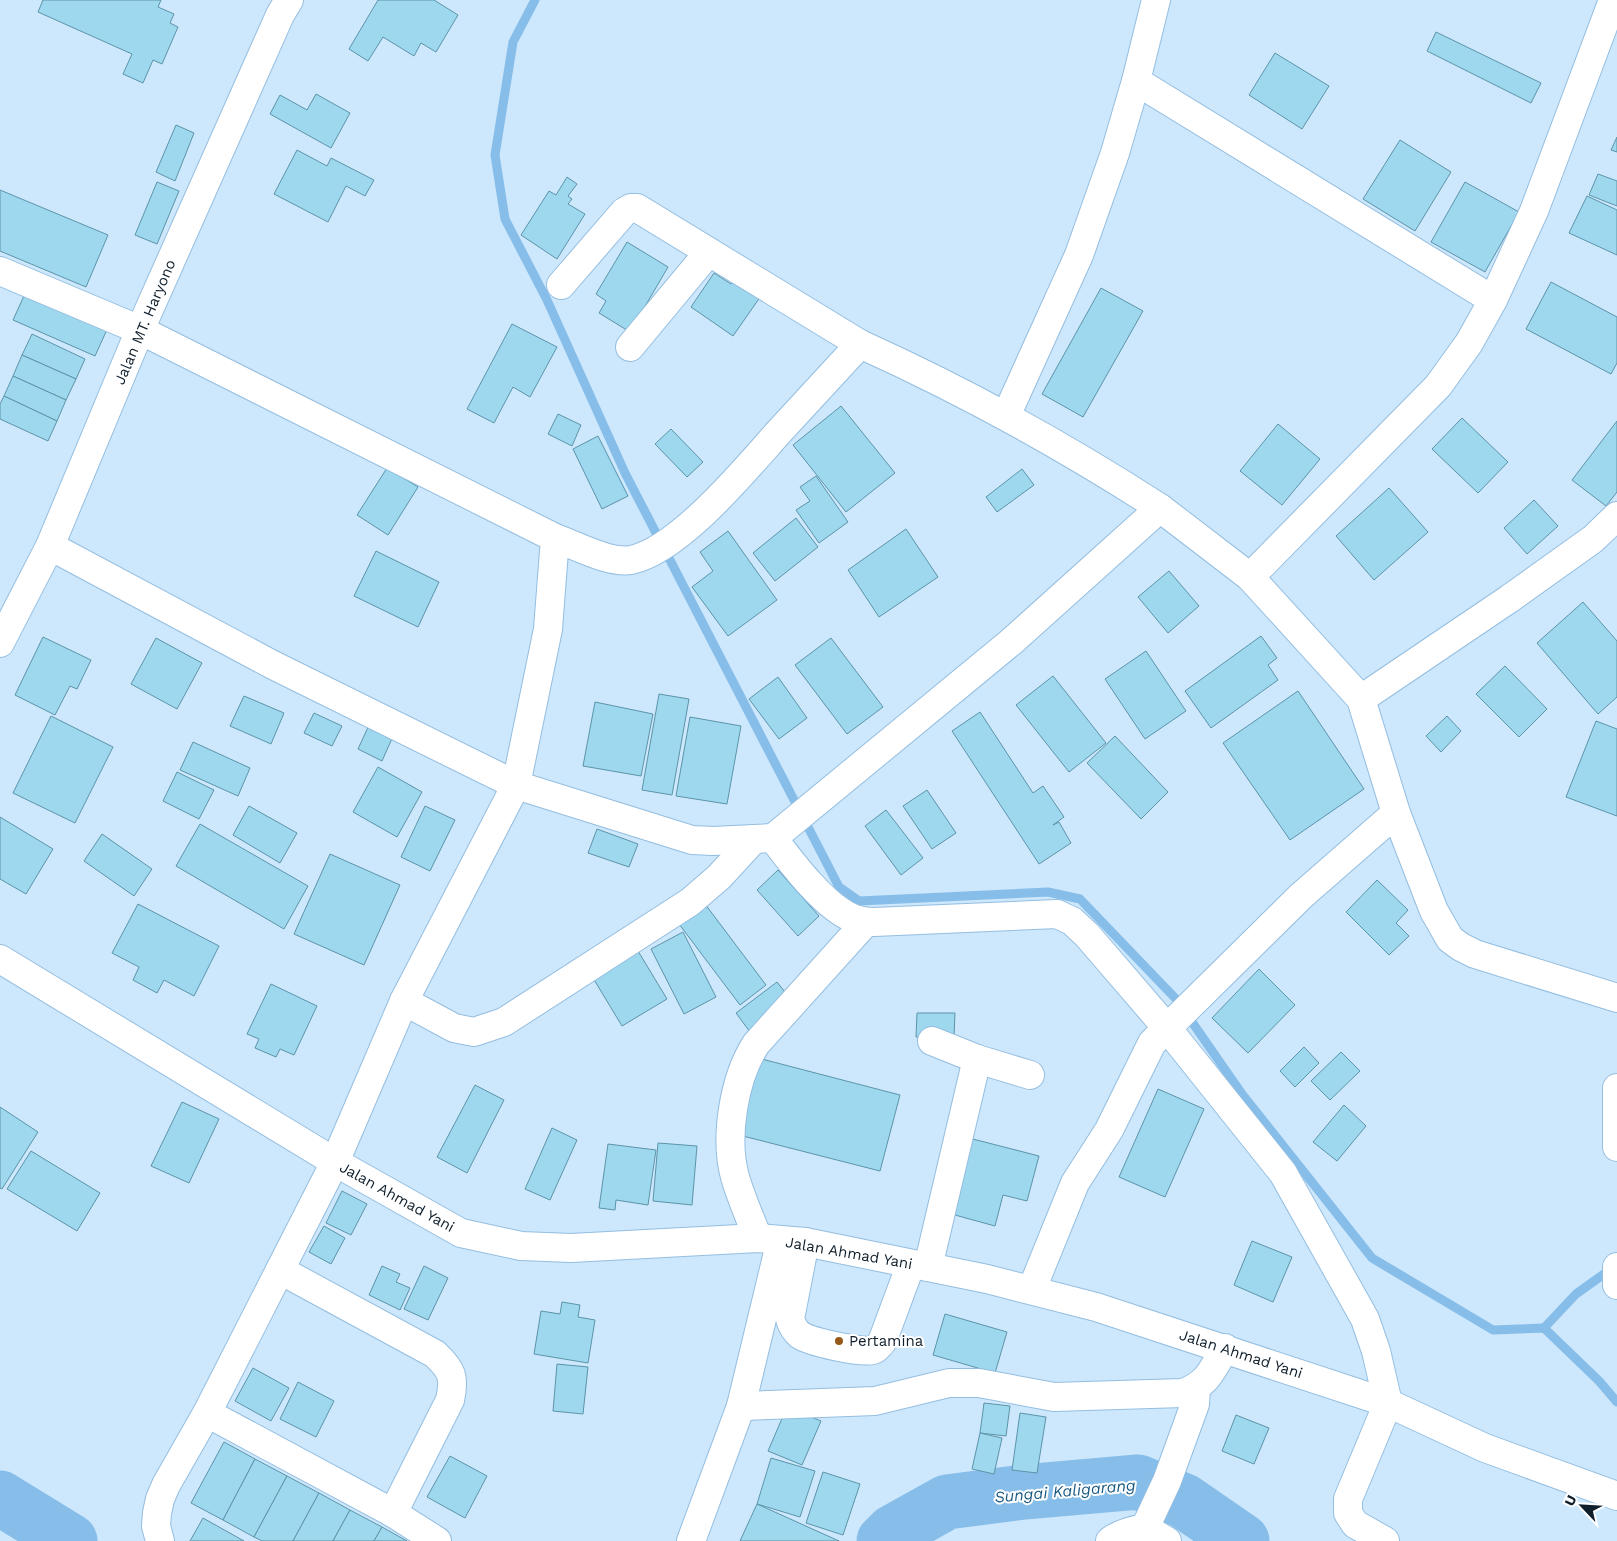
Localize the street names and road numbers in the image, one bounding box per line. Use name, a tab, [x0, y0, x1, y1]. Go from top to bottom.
street label: Jalan MT. Haryono	[110, 257, 180, 387]
street label: Jalan Ahmad Yani	[336, 1158, 458, 1236]
street label: Jalan Ahmad Yani	[784, 1233, 914, 1273]
street label: Jalan Ahmad Yani	[1177, 1326, 1305, 1382]

